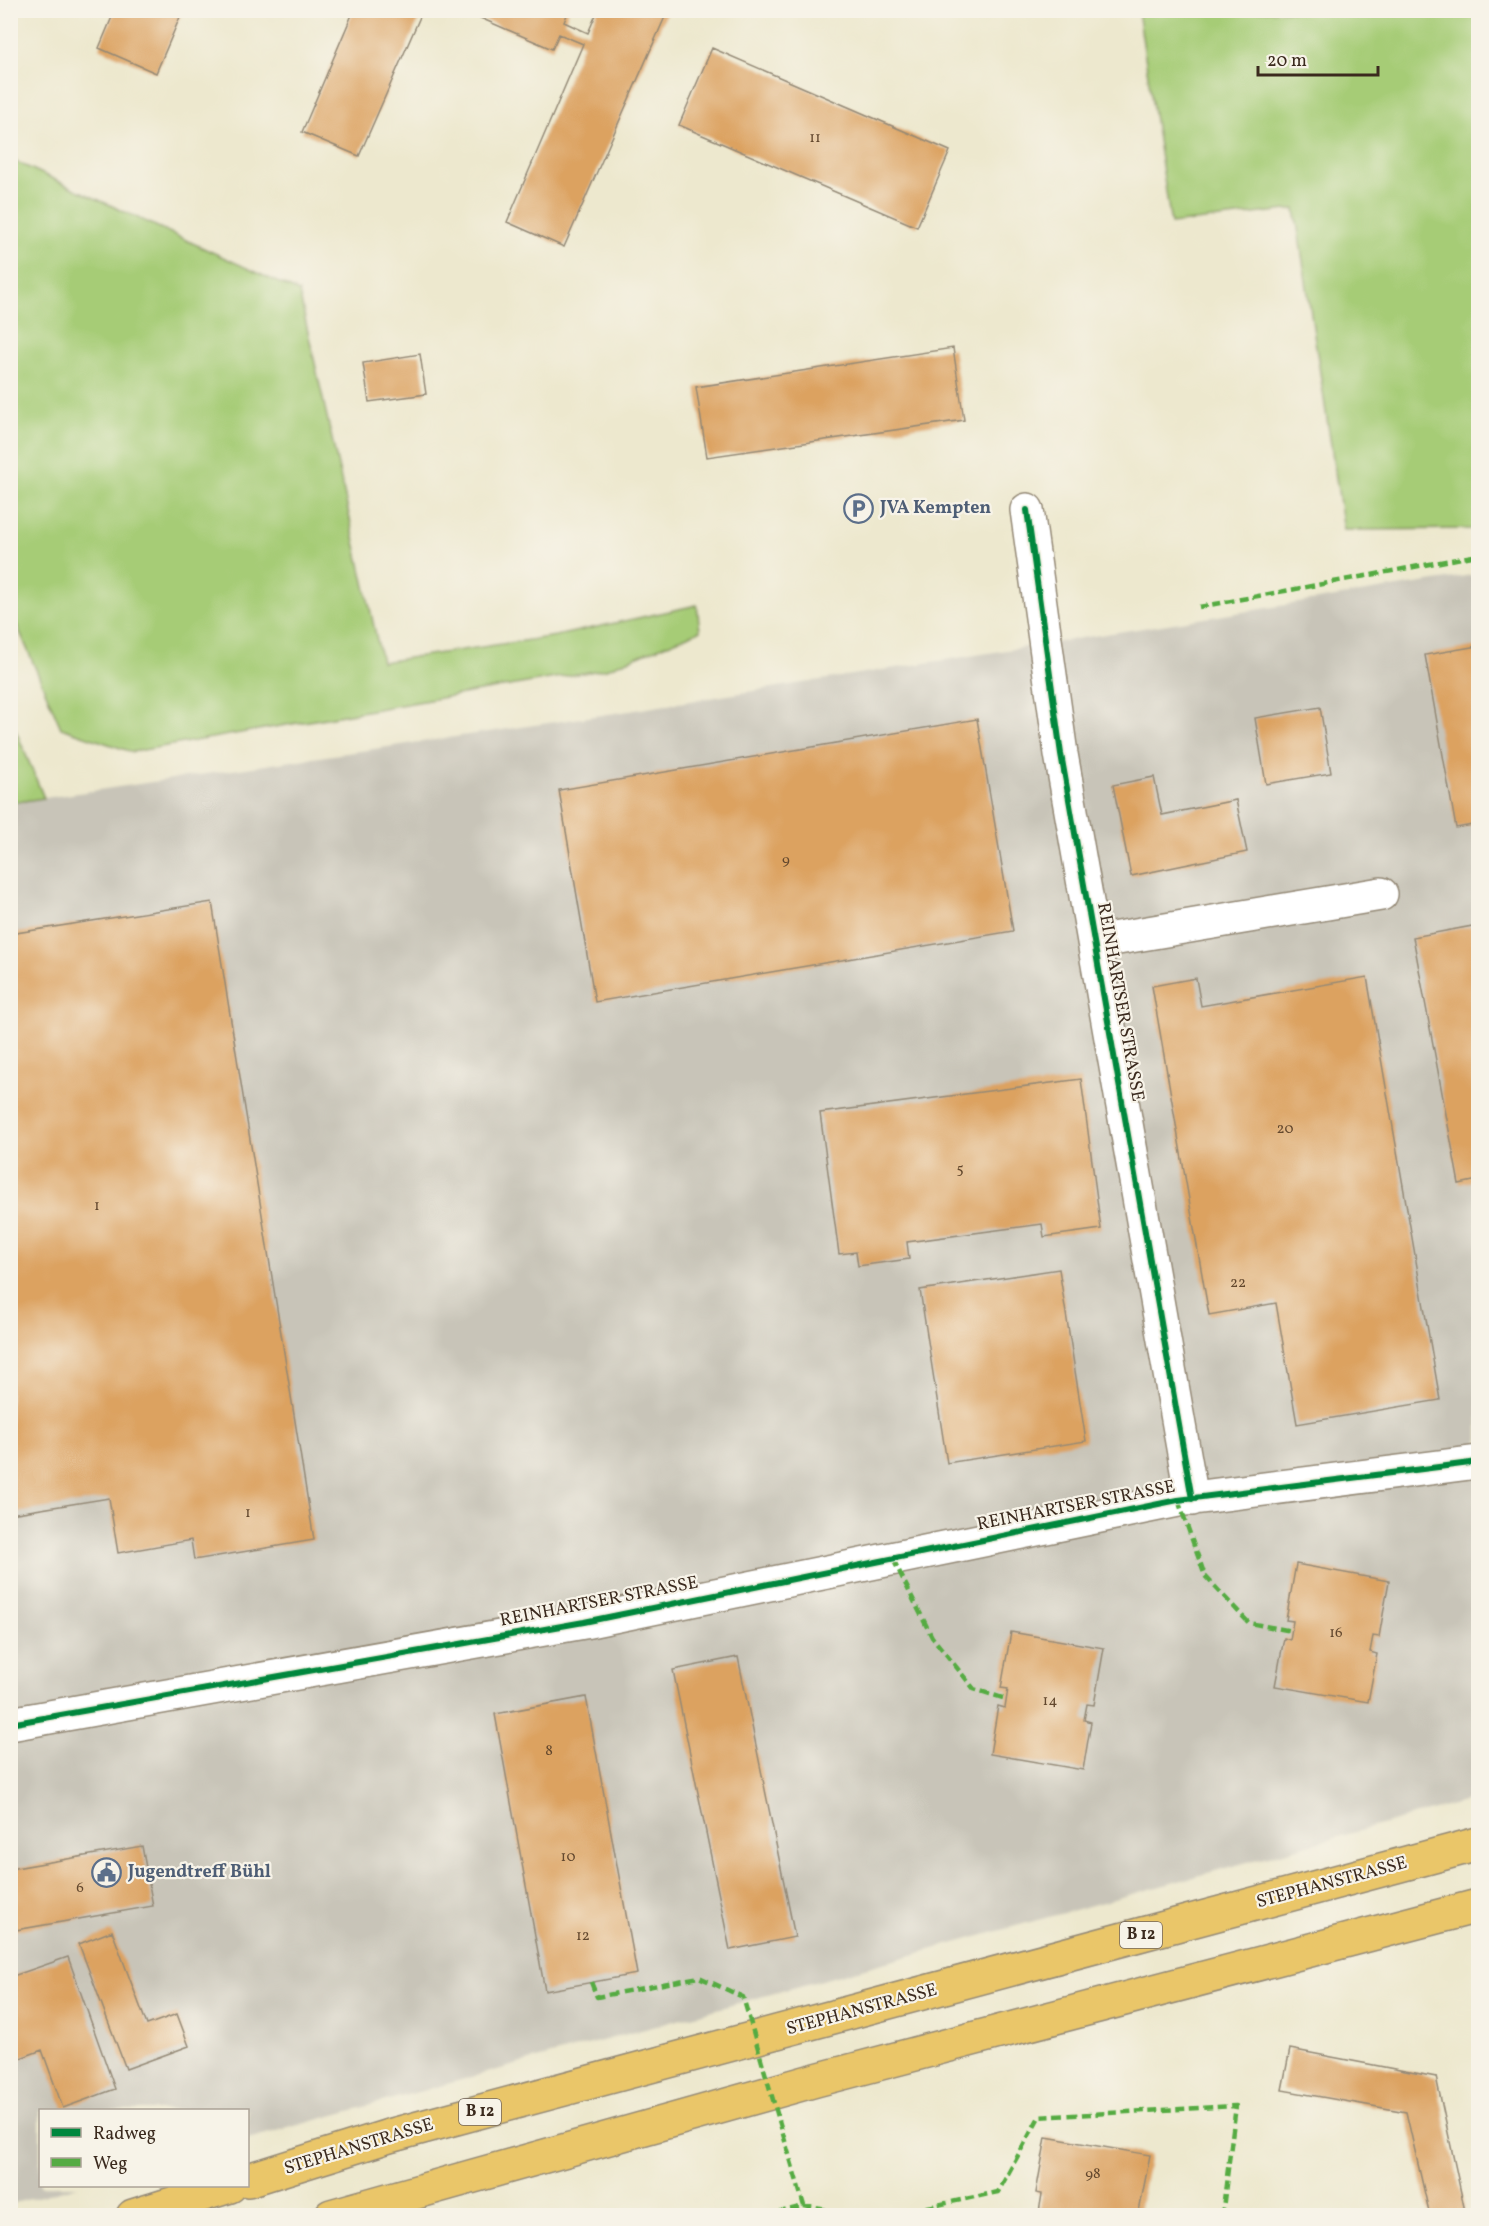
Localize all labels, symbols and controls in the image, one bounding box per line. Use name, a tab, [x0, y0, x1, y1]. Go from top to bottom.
scale bar	[1258, 39, 1378, 77]
text: 20 m	[1267, 49, 1307, 74]
house number: 11	[809, 128, 821, 149]
parking icon: JVA Kempten	[843, 492, 875, 524]
place label: JVA Kempten	[879, 496, 991, 521]
house number: 9	[782, 850, 790, 871]
street label: REINHARTSER STRASSE	[1090, 901, 1150, 1104]
house number: 20	[1277, 1119, 1293, 1140]
house number: 5	[956, 1159, 964, 1180]
house number: 1	[94, 1196, 100, 1217]
house number: 22	[1230, 1273, 1246, 1294]
street label: REINHARTSER STRASSE	[975, 1474, 1177, 1538]
house number: 1	[245, 1503, 251, 1524]
street label: REINHARTSER STRASSE	[498, 1570, 700, 1634]
house number: 16	[1329, 1623, 1343, 1644]
house number: 14	[1043, 1691, 1057, 1712]
house number: 8	[545, 1741, 553, 1762]
house number: 10	[561, 1847, 575, 1868]
street label: STEPHANSTRASSE	[1254, 1851, 1410, 1915]
public building icon: Jugendtreff Bühl	[91, 1856, 123, 1888]
place label: Jugendtreff Bühl	[127, 1860, 271, 1885]
house number: 6	[76, 1878, 84, 1899]
road number: B 12	[1120, 1922, 1162, 1948]
house number: 12	[576, 1926, 590, 1947]
street label: STEPHANSTRASSE	[784, 1978, 940, 2042]
road number: B 12	[459, 2099, 501, 2125]
legend	[39, 2109, 249, 2187]
street label: STEPHANSTRASSE	[281, 2112, 437, 2182]
text: Radweg	[93, 2122, 156, 2147]
text: Weg	[93, 2152, 127, 2177]
house number: 98	[1085, 2164, 1101, 2185]

